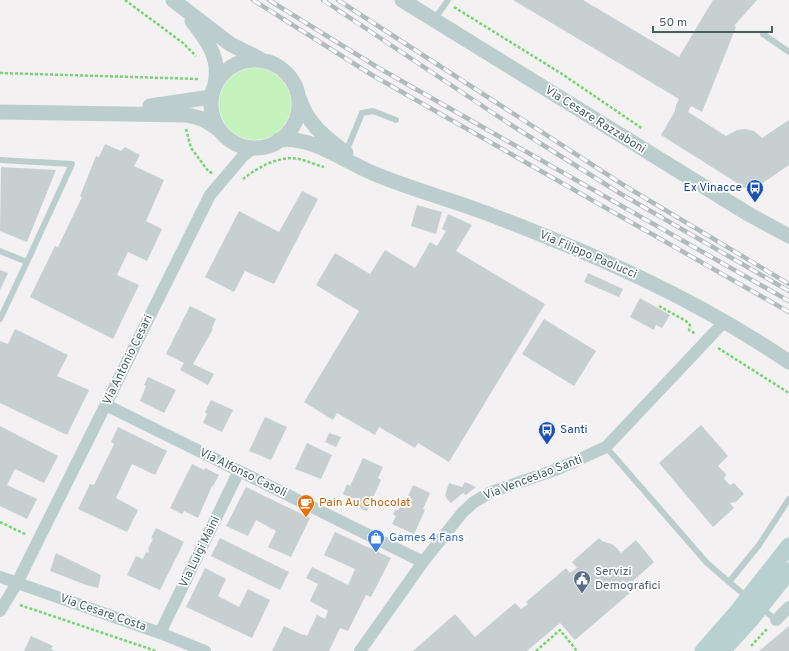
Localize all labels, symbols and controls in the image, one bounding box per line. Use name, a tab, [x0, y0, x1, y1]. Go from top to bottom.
scale bar	[653, 8, 772, 34]
text: 50 m	[659, 15, 687, 31]
street label: Via Cesare Razzaboni	[542, 83, 648, 157]
bus stop icon: Ex Vinacce	[745, 178, 765, 203]
place label: Ex Vinacce	[683, 180, 742, 196]
street label: Via Filippo Paolucci	[537, 227, 639, 283]
street label: Via Antonio Cesari	[99, 312, 157, 408]
bus stop icon: Santi	[537, 420, 557, 445]
place label: Santi	[560, 422, 588, 438]
street label: Via Alfonso Casoli	[197, 445, 289, 501]
street label: Via Venceslao Santi	[481, 452, 585, 504]
cafe icon: Pain Au Chocolat	[296, 493, 316, 518]
place label: Pain Au Chocolat	[319, 495, 411, 511]
street label: Via Luigi Maini	[176, 514, 224, 590]
shop icon: Games 4 Fans	[366, 528, 386, 553]
place label: Games 4 Fans	[389, 530, 464, 546]
place label: Servizi Demografici	[595, 564, 661, 594]
public building icon: Servizi Demografici	[572, 569, 592, 594]
street label: Via Cesare Costa	[58, 591, 148, 635]

